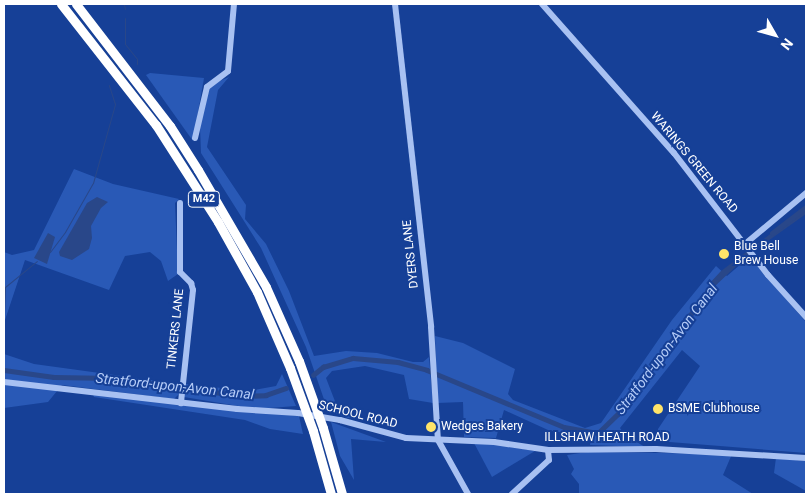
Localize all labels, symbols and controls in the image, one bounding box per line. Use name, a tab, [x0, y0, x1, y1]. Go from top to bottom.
north arrow	[750, 10, 800, 60]
text: N	[777, 35, 796, 53]
street label: WARINGS GREEN ROAD	[647, 109, 741, 217]
road number: M42	[188, 190, 220, 208]
street label: DYERS LANE	[400, 219, 422, 289]
place label: Blue Bell Brew House	[734, 240, 798, 268]
marker: Blue Bell Brew House	[718, 248, 730, 260]
water label: Stratford-upon-Avon Canal	[611, 280, 721, 418]
street label: TINKERS LANE	[165, 288, 187, 370]
water label: Stratford-upon-Avon Canal	[95, 369, 255, 403]
street label: SCHOOL ROAD	[317, 398, 399, 432]
place label: BSME Clubhouse	[668, 402, 760, 416]
marker: BSME Clubhouse	[652, 403, 664, 415]
place label: Wedges Bakery	[441, 420, 523, 434]
marker: Wedges Bakery	[425, 421, 437, 433]
street label: ILLSHAW HEATH ROAD	[544, 431, 670, 445]

